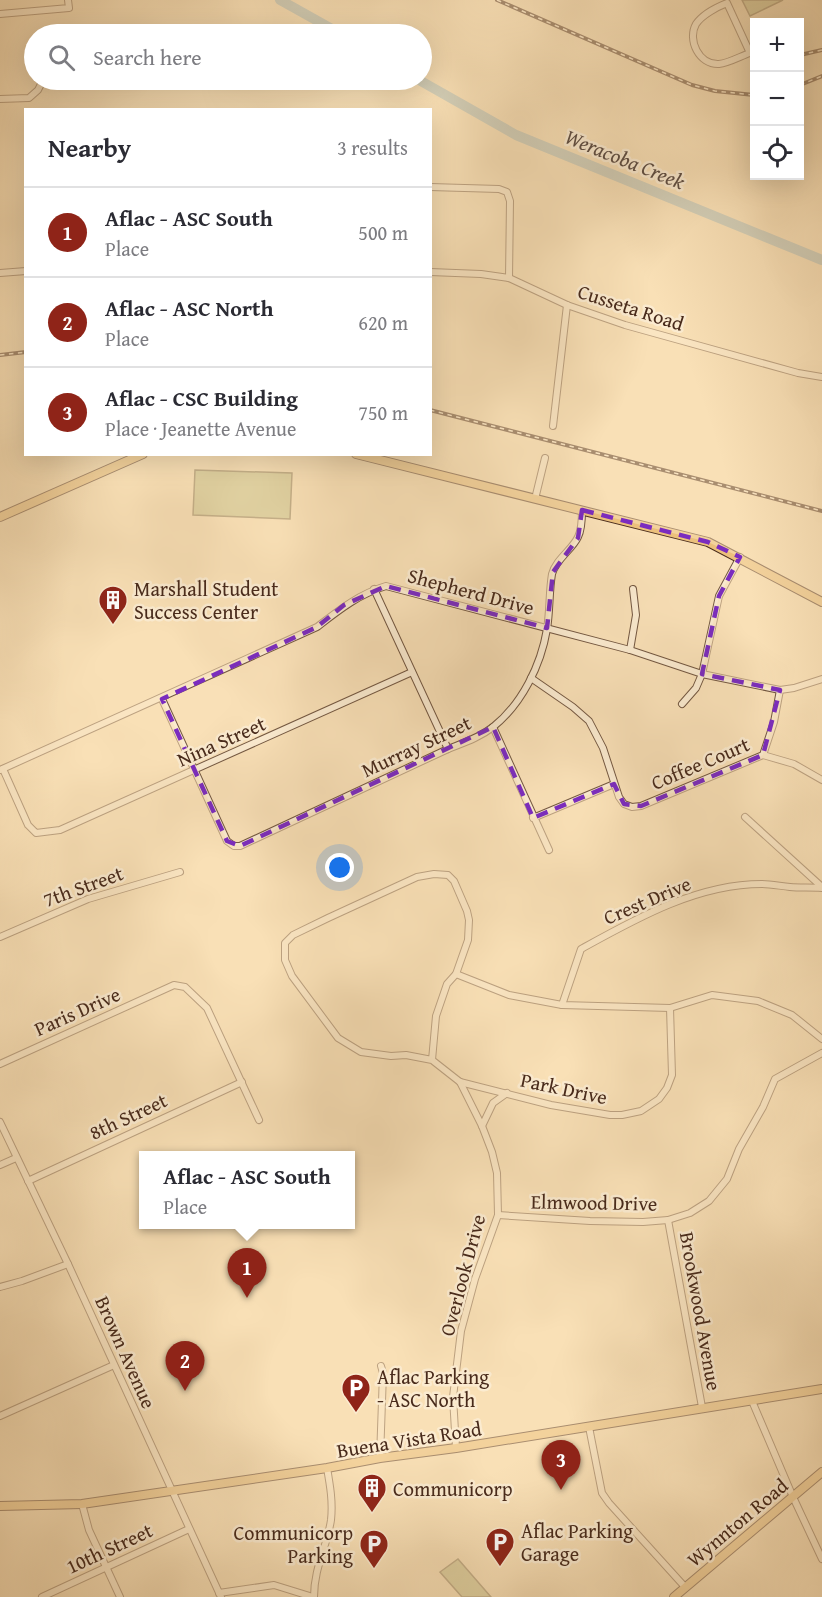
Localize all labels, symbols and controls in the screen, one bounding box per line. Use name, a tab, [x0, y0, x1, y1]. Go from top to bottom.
map controls	[750, 18, 804, 180]
button: +	[750, 18, 804, 72]
search box	[24, 24, 432, 90]
icon: search	[45, 41, 78, 74]
text: Search here	[93, 41, 202, 73]
button: −	[750, 72, 804, 126]
water label: Weracoba Creek	[561, 121, 690, 197]
button: locate	[750, 126, 804, 180]
text: Nearby	[48, 128, 131, 167]
text: 3 results	[337, 133, 408, 162]
text: Aflac - ASC South	[105, 202, 273, 234]
text: 1	[62, 218, 73, 247]
text: 500 m	[358, 218, 408, 247]
text: Place	[105, 234, 149, 263]
street label: Cusseta Road	[574, 276, 688, 338]
text: Aflac - ASC North	[105, 292, 273, 324]
text: 2	[62, 308, 73, 337]
text: 620 m	[358, 308, 408, 337]
text: Place	[105, 324, 149, 353]
text: Aflac - CSC Building	[105, 382, 298, 414]
text: 3	[62, 398, 73, 427]
text: 750 m	[358, 398, 408, 427]
text: Place · Jeanette Avenue	[105, 414, 296, 443]
street label: Shepherd Drive	[405, 560, 537, 622]
place label: Marshall Student Success Center	[134, 574, 278, 626]
building icon: Marshall Student Success Center	[97, 584, 129, 626]
street label: Murray Street	[356, 708, 476, 784]
street label: Nina Street	[172, 709, 270, 773]
street label: Coffee Court	[646, 729, 754, 797]
your location	[325, 853, 354, 882]
street label: 7th Street	[39, 858, 127, 914]
street label: Crest Drive	[599, 869, 695, 931]
street label: Paris Drive	[29, 979, 125, 1043]
street label: Park Drive	[518, 1065, 610, 1111]
street label: 8th Street	[84, 1085, 172, 1147]
popup	[139, 1151, 355, 1229]
text: Aflac - ASC South	[163, 1160, 331, 1192]
street label: Elmwood Drive	[531, 1186, 657, 1218]
text: Place	[163, 1192, 207, 1221]
street label: Overlook Drive	[432, 1211, 492, 1339]
street label: Brookwood Avenue	[673, 1229, 729, 1393]
pin: 1	[228, 1248, 266, 1298]
street label: Brown Avenue	[88, 1291, 164, 1413]
pin: 2	[166, 1342, 204, 1391]
place label: Aflac Parking - ASC North	[377, 1362, 489, 1414]
parking icon: Aflac Parking - ASC North	[340, 1372, 372, 1414]
street label: Buena Vista Road	[335, 1413, 484, 1465]
pin: 3	[542, 1440, 580, 1490]
street label: Wynnton Road	[680, 1471, 794, 1573]
building icon: Communicorp	[356, 1472, 388, 1514]
place label: Communicorp	[393, 1474, 513, 1503]
street label: 10th Street	[61, 1515, 157, 1581]
place label: Aflac Parking Garage	[521, 1516, 633, 1568]
place label: Communicorp Parking	[233, 1518, 353, 1570]
parking icon: Aflac Parking Garage	[484, 1526, 516, 1568]
parking icon: Communicorp Parking	[358, 1528, 390, 1570]

